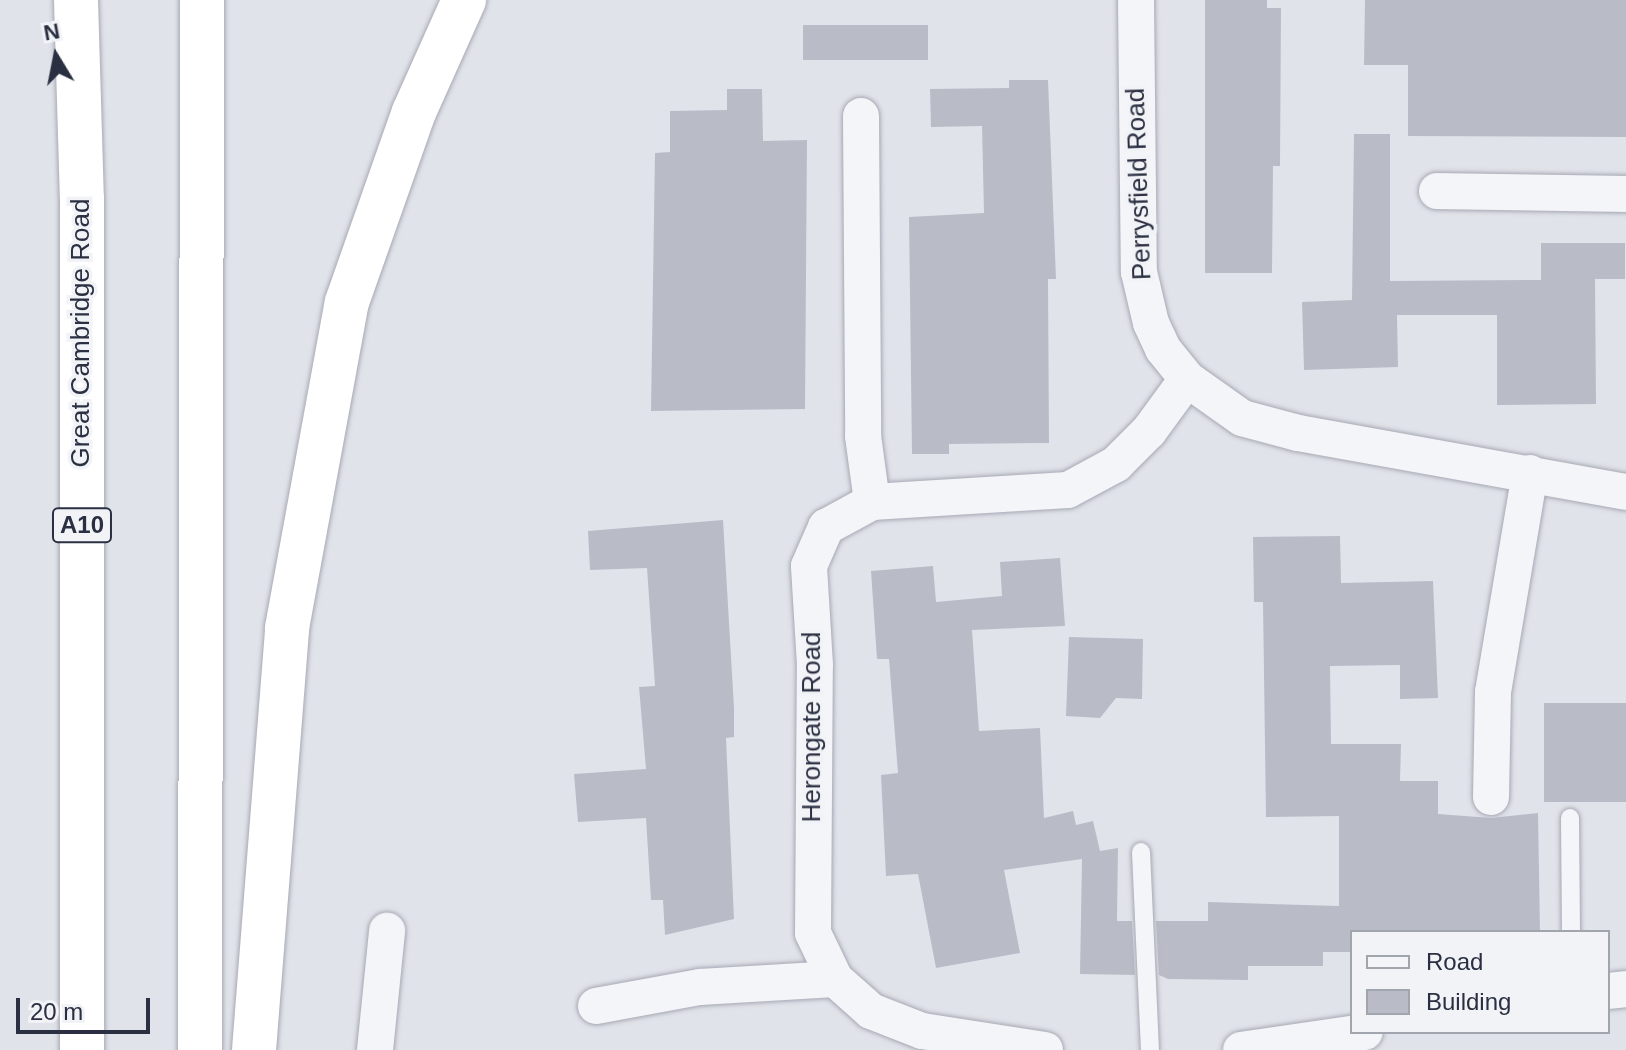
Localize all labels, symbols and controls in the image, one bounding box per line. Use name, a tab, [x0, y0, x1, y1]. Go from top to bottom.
north arrow	[16, 16, 96, 96]
text: N	[42, 18, 62, 46]
street label: Perrysfield Road	[1120, 87, 1158, 281]
street label: Great Cambridge Road	[65, 199, 97, 467]
road number: A10	[50, 505, 114, 545]
street label: Herongate Road	[796, 632, 828, 822]
legend	[1350, 930, 1610, 1034]
text: Road	[1426, 948, 1483, 975]
scale bar	[20, 982, 154, 1032]
text: Building	[1426, 988, 1511, 1015]
text: 20 m	[30, 998, 83, 1025]

